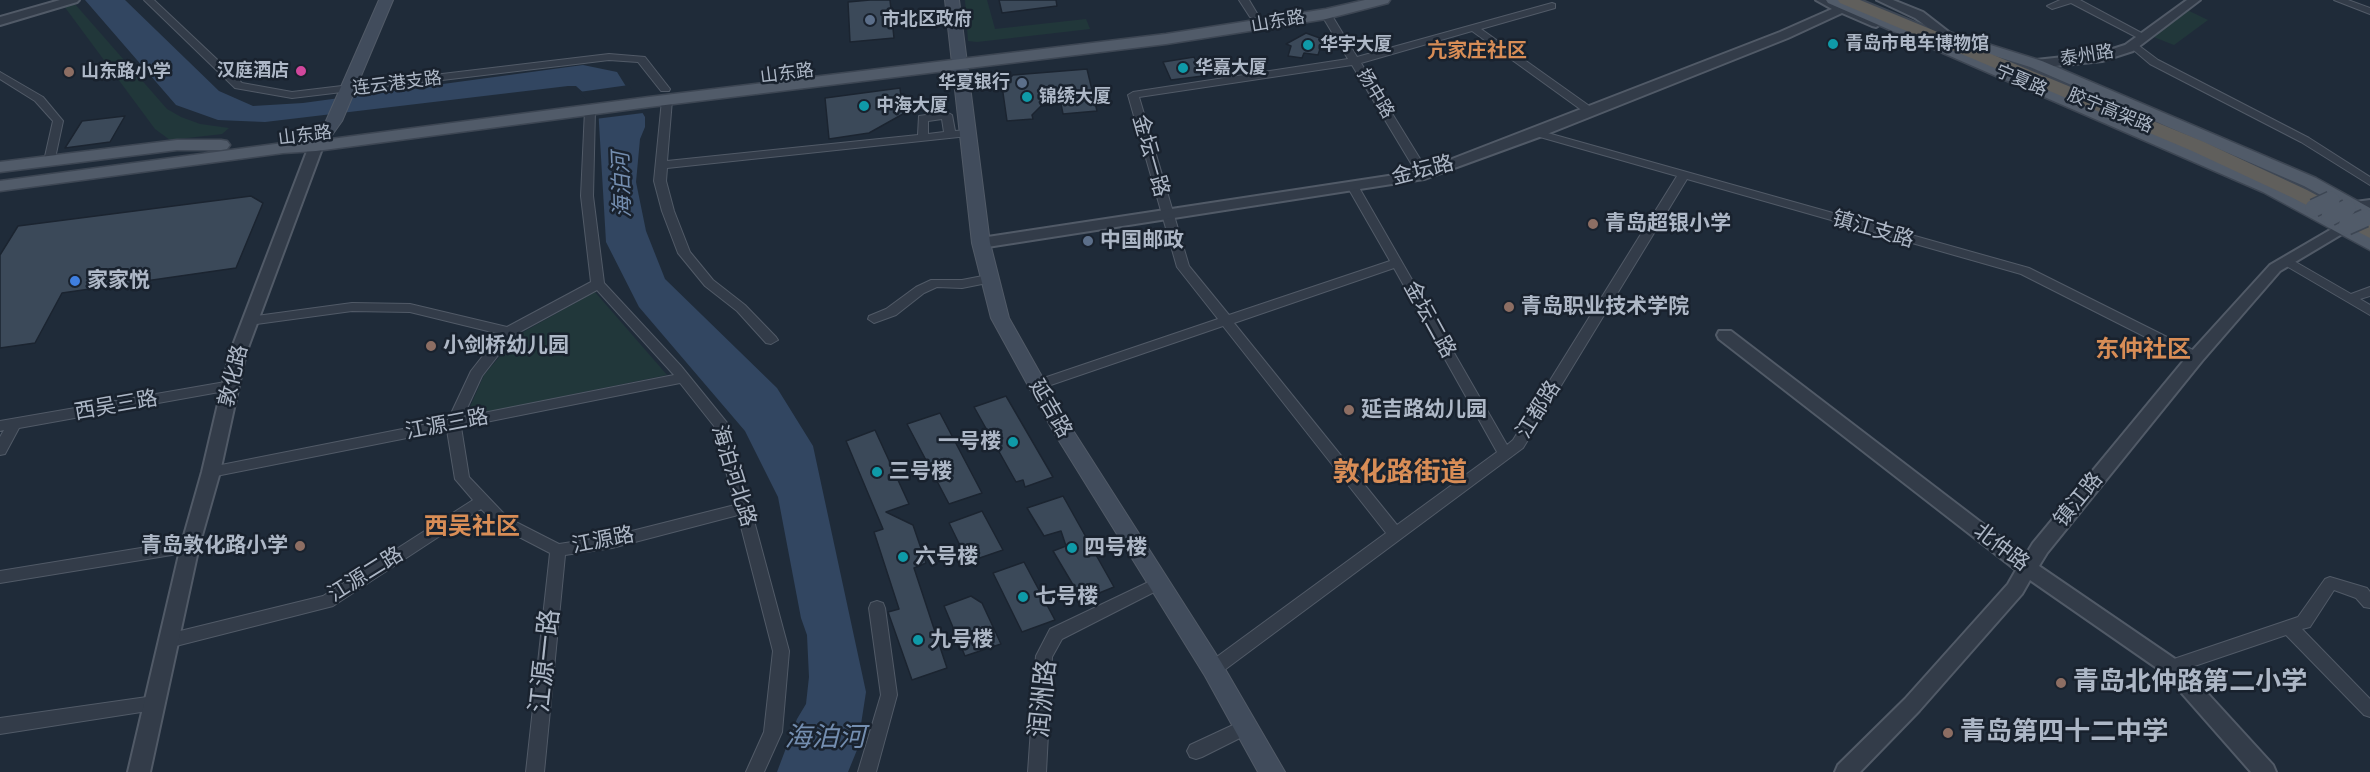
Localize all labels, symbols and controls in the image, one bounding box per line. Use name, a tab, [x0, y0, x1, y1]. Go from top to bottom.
street label: 山东路	[1250, 7, 1306, 37]
place label: 市北区政府	[882, 9, 972, 31]
marker: 市北区政府	[863, 13, 877, 27]
place label: 青岛市电车博物馆	[1845, 33, 1989, 55]
place label: 华宇大厦	[1320, 34, 1392, 56]
marker: 青岛市电车博物馆	[1826, 37, 1840, 51]
marker: 华宇大厦	[1301, 38, 1315, 52]
district label: 亢家庄社区	[1427, 40, 1527, 64]
street label: 泰州路	[2059, 41, 2115, 71]
place label: 华嘉大厦	[1195, 57, 1267, 79]
place label: 汉庭酒店	[217, 60, 289, 82]
street label: 山东路	[759, 60, 815, 88]
place label: 山东路小学	[81, 61, 171, 83]
marker: 华嘉大厦	[1176, 61, 1190, 75]
street label: 宁夏路	[1992, 61, 2050, 101]
marker: 汉庭酒店	[294, 64, 308, 78]
marker: 山东路小学	[62, 65, 76, 79]
street label: 扬中路	[1352, 65, 1398, 123]
street label: 连云港支路	[351, 68, 443, 100]
place label: 华夏银行	[938, 72, 1010, 94]
marker: 华夏银行	[1015, 76, 1029, 90]
street label: 胶宁高架路	[2064, 84, 2156, 138]
place label: 锦绣大厦	[1039, 86, 1111, 108]
marker: 锦绣大厦	[1020, 90, 1034, 104]
place label: 中海大厦	[876, 95, 948, 117]
marker: 中海大厦	[857, 99, 871, 113]
street label: 金坛一路	[1126, 112, 1174, 200]
street label: 山东路	[277, 122, 333, 150]
street label: 金坛路	[1389, 151, 1457, 191]
water label: 海泊河	[609, 152, 637, 218]
street label: 镇江支路	[1829, 206, 1917, 254]
place label: 青岛超银小学	[1605, 211, 1731, 237]
marker: 青岛超银小学	[1586, 217, 1600, 231]
place label: 中国邮政	[1100, 228, 1184, 254]
marker: 中国邮政	[1081, 234, 1095, 248]
place label: 家家悦	[87, 268, 150, 294]
marker: 家家悦	[68, 274, 82, 288]
street label: 金坛二路	[1398, 277, 1460, 363]
place label: 青岛职业技术学院	[1521, 294, 1689, 320]
marker: 青岛职业技术学院	[1502, 300, 1516, 314]
place label: 小剑桥幼儿园	[443, 333, 569, 359]
district label: 东仲社区	[2095, 336, 2191, 364]
marker: 小剑桥幼儿园	[424, 339, 438, 353]
street label: 敦化路	[214, 342, 254, 410]
street label: 延吉路	[1023, 375, 1077, 443]
street label: 江都路	[1512, 377, 1566, 443]
street label: 西吴三路	[72, 386, 160, 426]
place label: 延吉路幼儿园	[1361, 397, 1487, 423]
marker: 延吉路幼儿园	[1342, 403, 1356, 417]
street label: 江源三路	[403, 405, 491, 445]
street label: 海泊河北路	[706, 422, 760, 530]
place label: 一号楼	[938, 429, 1001, 455]
marker: 一号楼	[1006, 435, 1020, 449]
district label: 敦化路街道	[1333, 458, 1467, 490]
place label: 三号楼	[889, 459, 952, 485]
marker: 三号楼	[870, 465, 884, 479]
street label: 镇江路	[2049, 468, 2109, 532]
district label: 西吴社区	[424, 513, 520, 541]
street label: 北仲路	[1968, 519, 2034, 577]
street label: 江源路	[570, 523, 636, 559]
place label: 青岛敦化路小学	[141, 533, 288, 559]
place label: 四号楼	[1084, 535, 1147, 561]
marker: 青岛敦化路小学	[293, 539, 307, 553]
marker: 四号楼	[1065, 541, 1079, 555]
street label: 江源二路	[324, 542, 408, 608]
place label: 六号楼	[915, 544, 978, 570]
marker: 六号楼	[896, 550, 910, 564]
place label: 七号楼	[1035, 584, 1098, 610]
marker: 七号楼	[1016, 590, 1030, 604]
street label: 江源一路	[525, 608, 567, 714]
place label: 九号楼	[930, 627, 993, 653]
marker: 九号楼	[911, 633, 925, 647]
street label: 润洲路	[1024, 659, 1064, 739]
place label: 青岛北仲路第二小学	[2073, 667, 2307, 699]
marker: 青岛北仲路第二小学	[2054, 676, 2068, 690]
place label: 青岛第四十二中学	[1960, 717, 2168, 749]
water label: 海泊河	[785, 723, 865, 755]
marker: 青岛第四十二中学	[1941, 726, 1955, 740]

